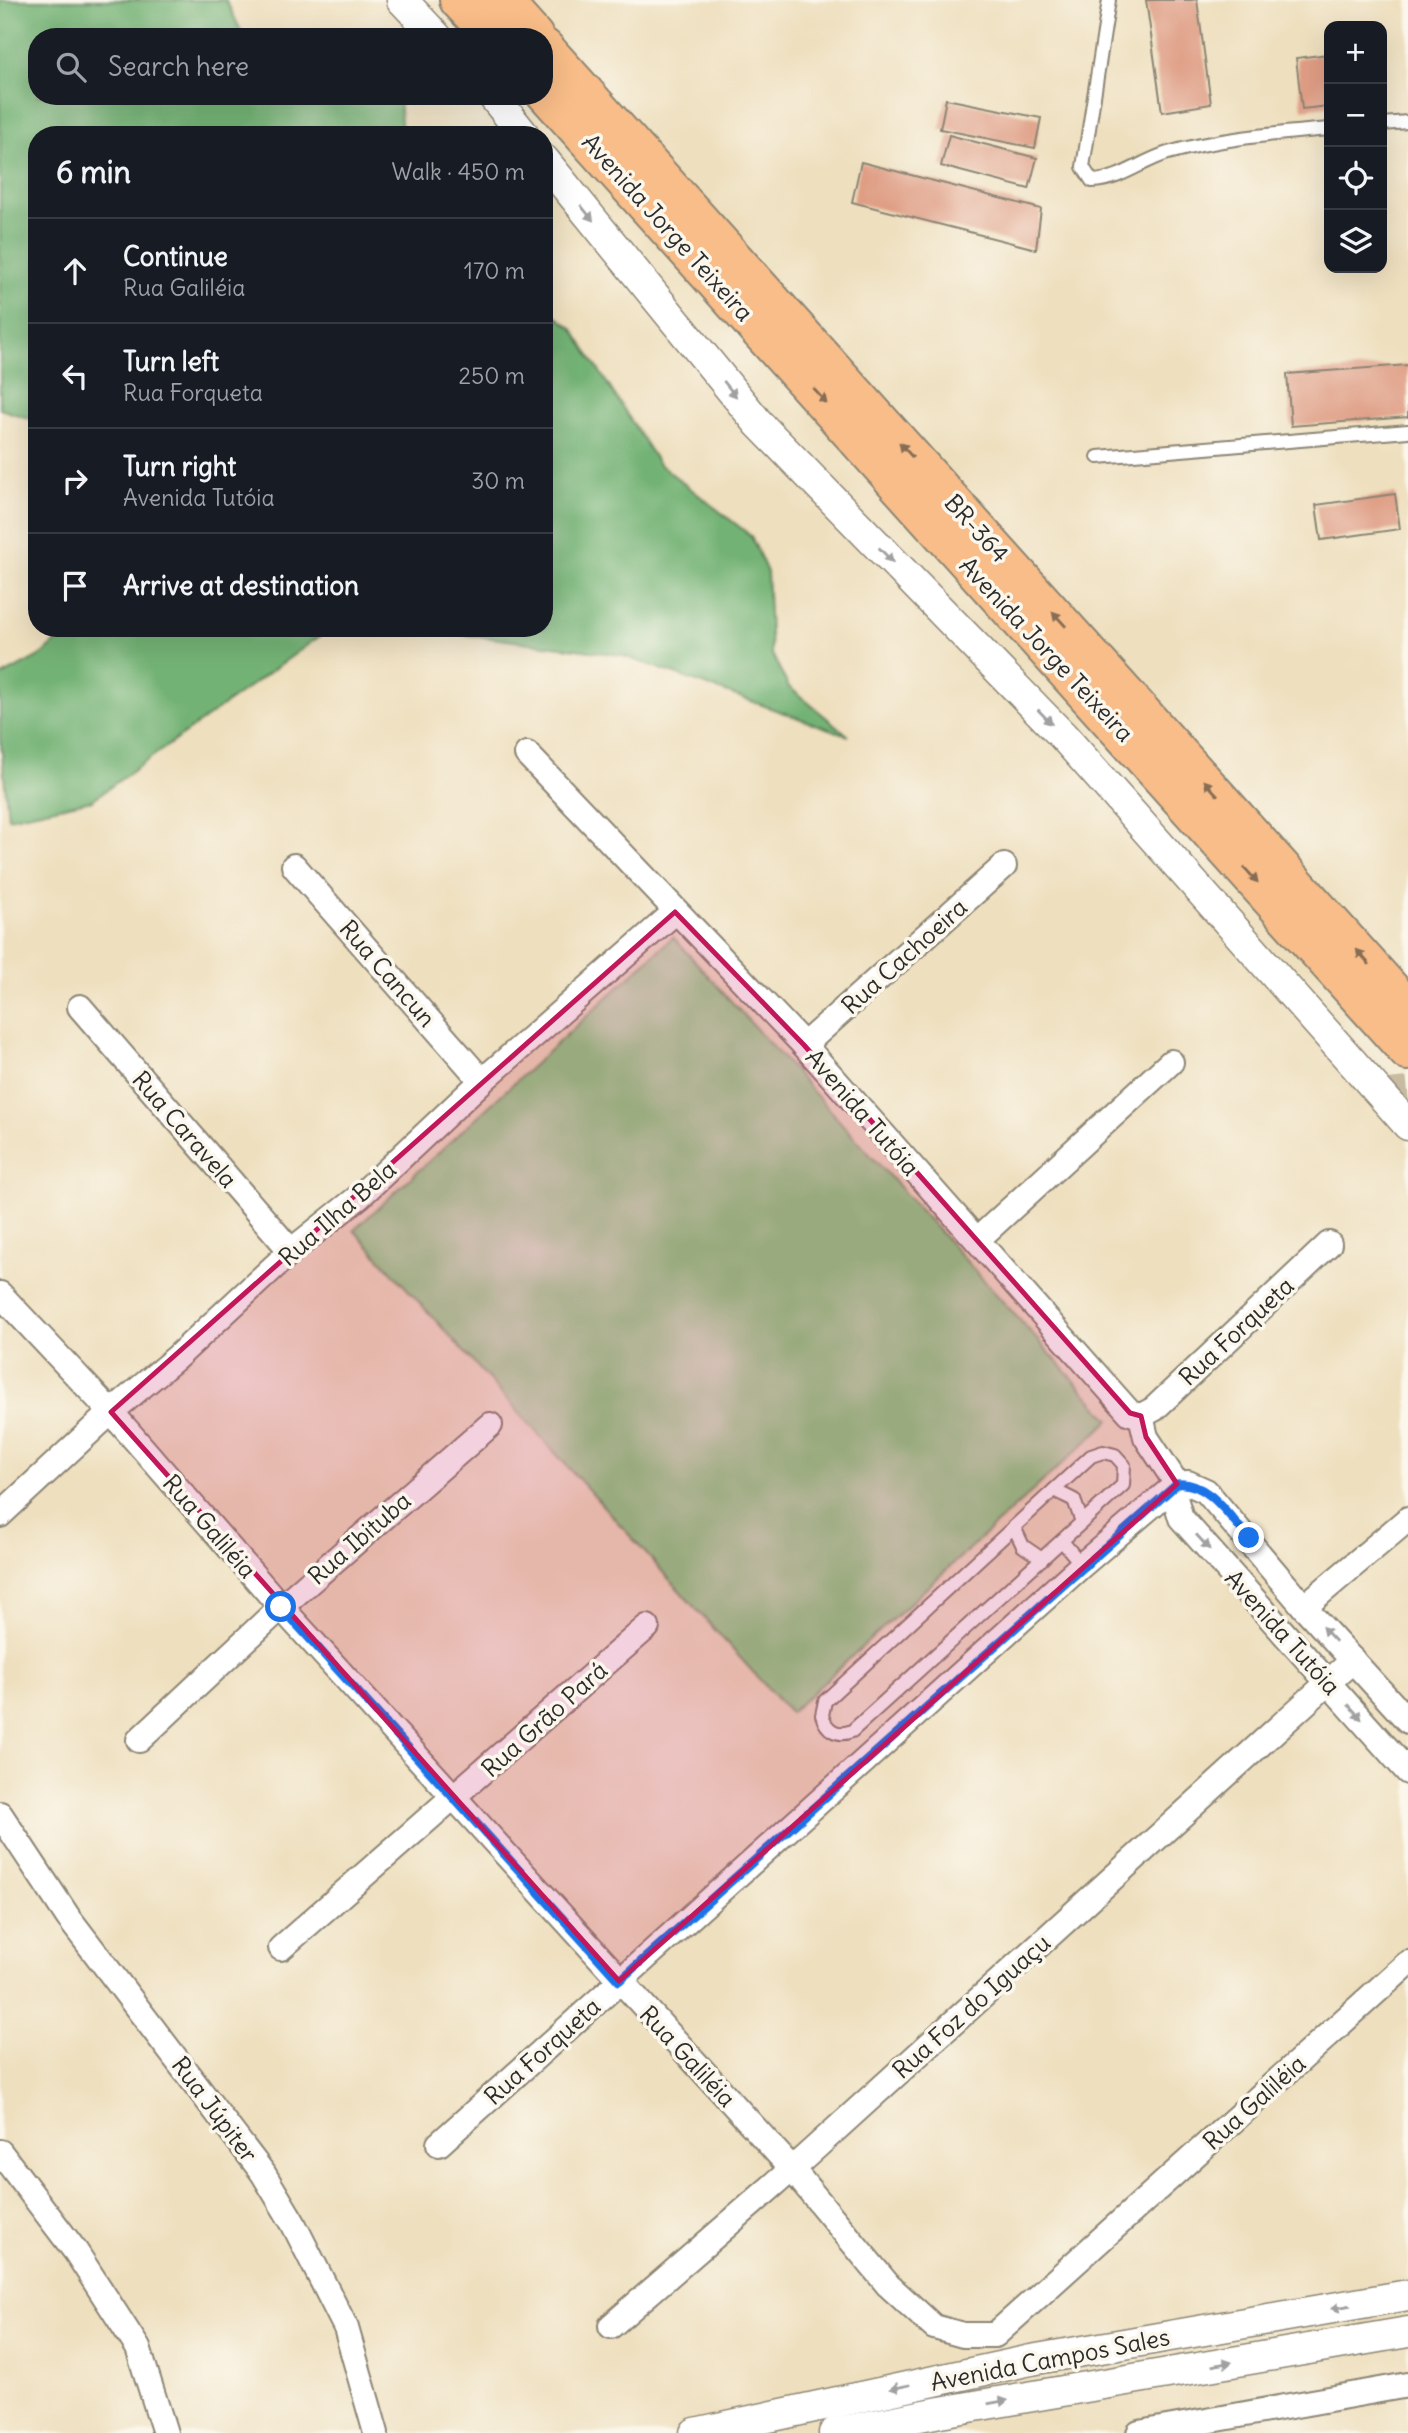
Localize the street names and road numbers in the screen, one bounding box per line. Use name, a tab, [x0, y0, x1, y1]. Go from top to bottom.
street label: Avenida Jorge Teixeira	[576, 127, 760, 327]
street label: BR-364	[939, 488, 1015, 568]
street label: Avenida Jorge Teixeira	[954, 550, 1140, 748]
street label: Rua Cachoeira	[835, 892, 973, 1020]
street label: Rua Cancun	[333, 913, 443, 1033]
street label: Avenida Tutóia	[800, 1042, 926, 1182]
street label: Rua Caravela	[126, 1065, 244, 1193]
street label: Rua Ilha Bela	[272, 1154, 402, 1272]
street label: Rua Forqueta	[1172, 1270, 1300, 1392]
street label: Rua Galiléia	[157, 1468, 263, 1584]
street label: Rua Ibituba	[301, 1485, 417, 1591]
street label: Avenida Tutóia	[1219, 1563, 1347, 1701]
street label: Rua Grão Pará	[475, 1655, 613, 1783]
street label: Rua Foz do Iguaçu	[886, 1927, 1056, 2085]
street label: Rua Forqueta	[478, 1991, 606, 2111]
street label: Rua Galiléia	[634, 1999, 742, 2113]
street label: Rua Galiléia	[1197, 2048, 1311, 2156]
street label: Rua Júpiter	[166, 2050, 264, 2168]
street label: Avenida Campos Sales	[928, 2321, 1172, 2397]

